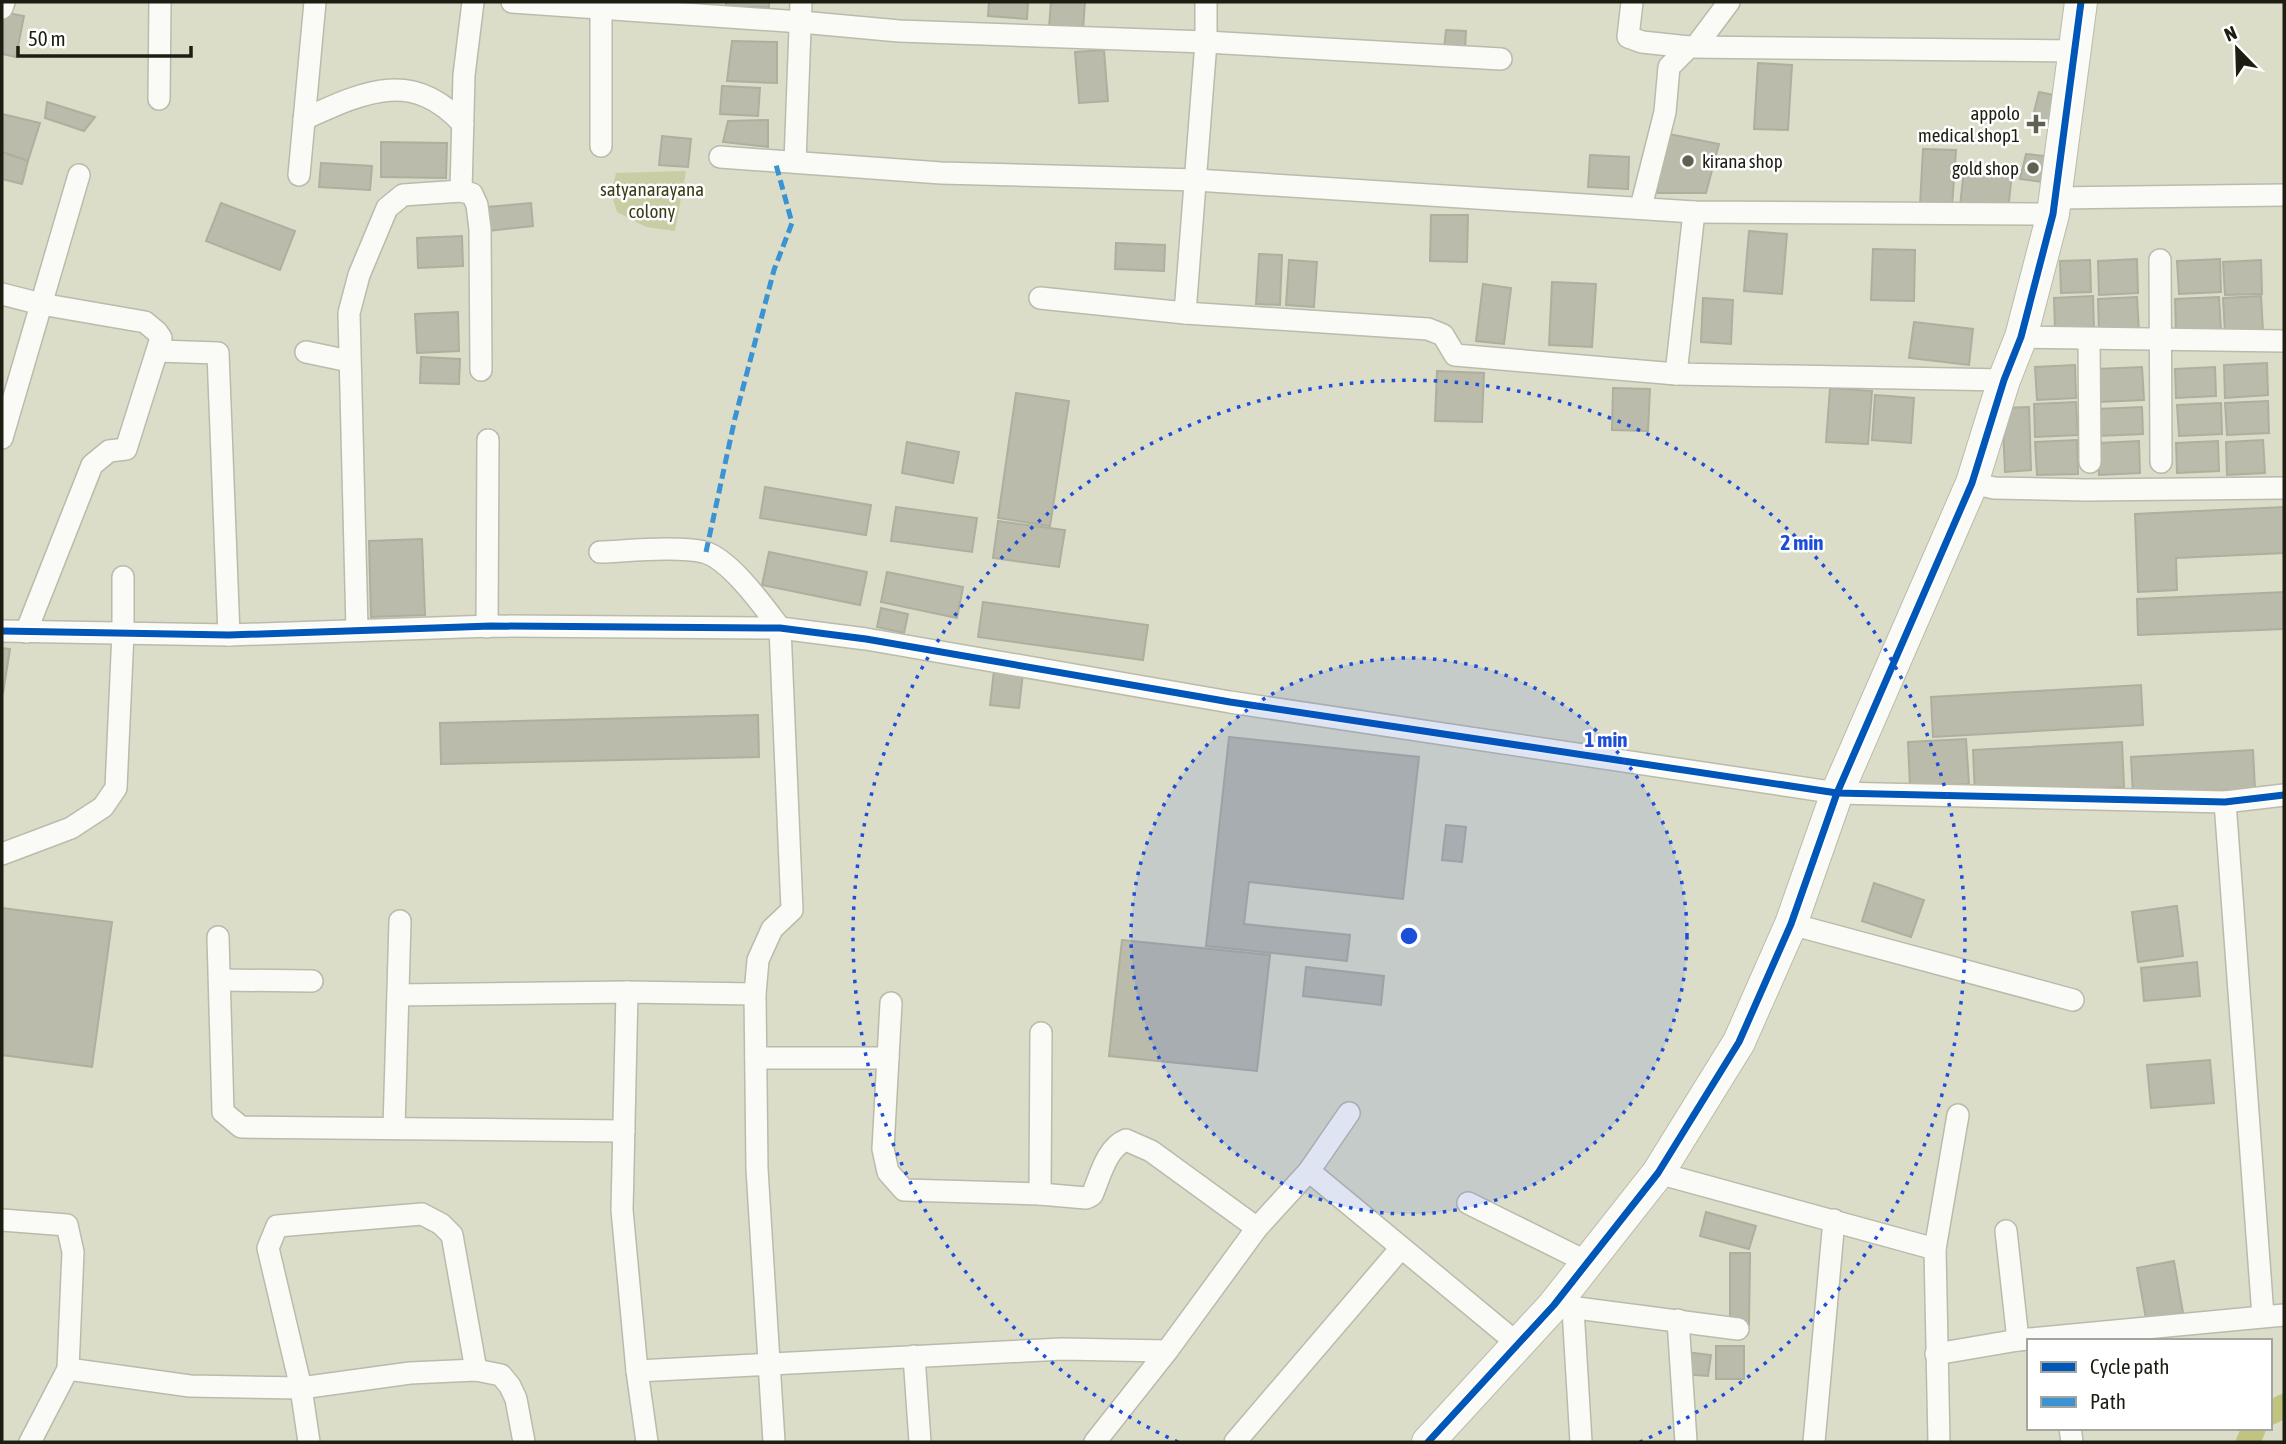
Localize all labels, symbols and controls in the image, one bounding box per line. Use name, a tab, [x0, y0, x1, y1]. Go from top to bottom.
scale bar	[18, 14, 191, 58]
north arrow	[2202, 14, 2272, 84]
text: N	[2221, 21, 2240, 46]
text: 50 m	[28, 26, 66, 50]
place label: appolo medical shop1	[1918, 102, 2020, 146]
marker: appolo medical shop1	[2026, 114, 2046, 134]
place label: kirana shop	[1702, 150, 1783, 172]
marker: kirana shop	[1680, 153, 1696, 169]
place label: gold shop	[1952, 157, 2019, 179]
marker: gold shop	[2025, 160, 2041, 176]
park label: satyanarayana colony	[600, 178, 704, 222]
text: 2 min	[1781, 530, 1823, 554]
text: 1 min	[1585, 727, 1627, 751]
centre of rings	[1397, 924, 1421, 948]
legend	[2027, 1339, 2272, 1430]
text: Cycle path	[2090, 1354, 2169, 1378]
text: Path	[2090, 1389, 2126, 1413]

